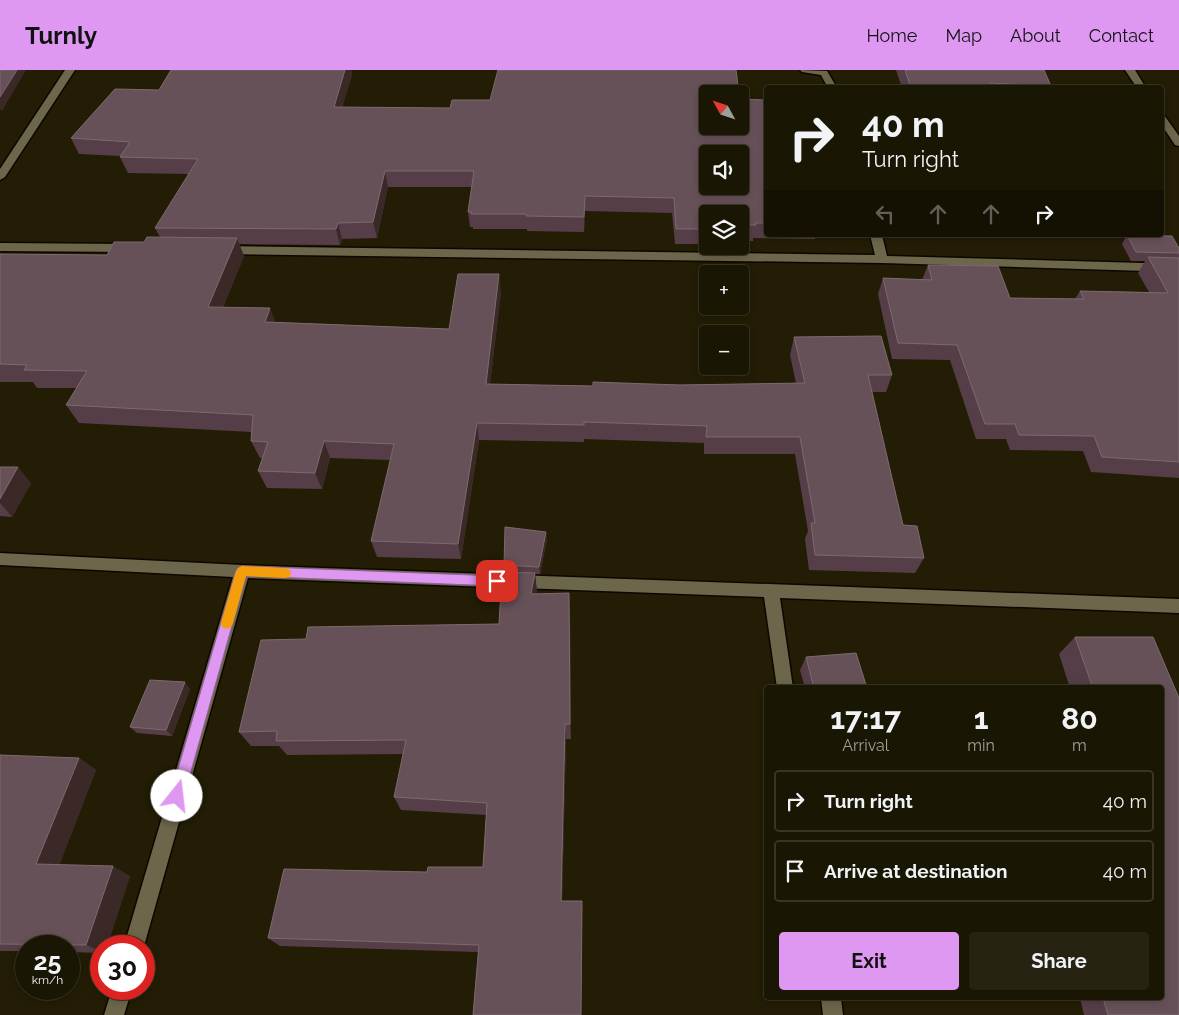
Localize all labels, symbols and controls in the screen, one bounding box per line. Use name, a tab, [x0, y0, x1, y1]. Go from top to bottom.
text: Turnly	[25, 21, 97, 50]
text: Home	[866, 25, 917, 46]
text: Map	[945, 25, 982, 46]
text: About	[1010, 25, 1061, 46]
text: Contact	[1089, 25, 1154, 46]
north arrow	[699, 85, 749, 135]
map controls	[699, 85, 749, 375]
text: 40 m	[862, 104, 944, 145]
icon: right	[779, 105, 844, 170]
button: sound	[699, 145, 749, 195]
text: Turn right	[862, 146, 959, 172]
icon: left	[871, 200, 899, 228]
icon: ahead	[924, 200, 952, 228]
icon: ahead	[977, 200, 1005, 228]
icon: right	[1030, 200, 1058, 228]
button: layers	[699, 205, 749, 255]
button: +	[699, 265, 749, 315]
button: −	[699, 325, 749, 375]
pin	[476, 560, 518, 602]
icon: arrive	[483, 567, 511, 595]
text: 17:17	[830, 701, 901, 736]
text: 1	[974, 701, 988, 736]
text: 80	[1061, 701, 1098, 736]
text: Arrival	[842, 736, 889, 755]
text: min	[967, 736, 995, 755]
text: m	[1072, 736, 1087, 755]
position arrow	[150, 769, 202, 821]
icon: right	[781, 787, 809, 815]
text: Turn right	[824, 790, 913, 812]
text: 40 m	[1103, 790, 1147, 812]
icon: arrive	[781, 857, 809, 885]
text: Arrive at destination	[824, 860, 1008, 882]
text: 40 m	[1103, 860, 1147, 882]
button: Exit	[779, 932, 959, 990]
button: Share	[969, 932, 1149, 990]
speed limit sign: 30	[90, 935, 155, 1000]
text: 25	[34, 946, 61, 976]
text: km/h	[32, 973, 63, 987]

